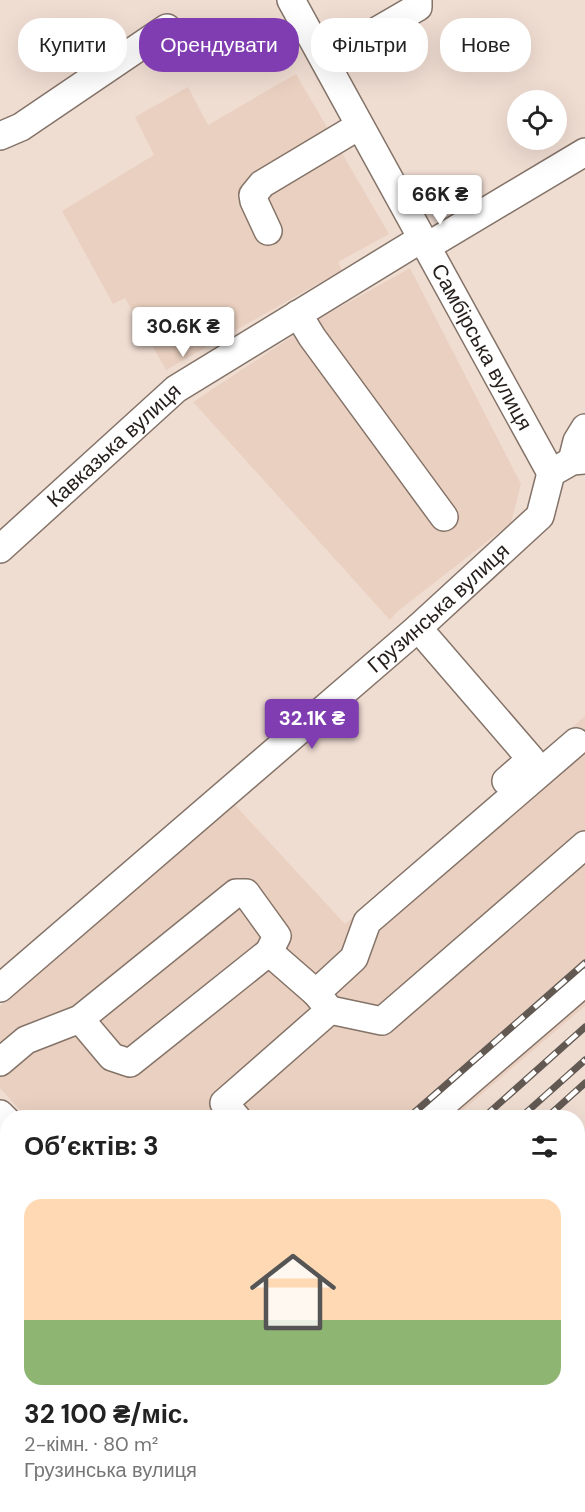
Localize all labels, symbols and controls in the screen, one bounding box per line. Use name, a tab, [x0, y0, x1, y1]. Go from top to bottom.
chip: Купити	[18, 18, 127, 72]
chip: Орендувати	[139, 18, 299, 72]
chip: Фільтри	[311, 18, 428, 72]
chip: Нове	[440, 18, 531, 72]
map controls	[507, 90, 567, 150]
button: locate	[507, 90, 567, 150]
pin: 66K ₴	[398, 175, 482, 226]
text: 66K ₴	[412, 181, 468, 207]
street label: Самбірська вулиця	[425, 259, 539, 435]
pin: 30.6K ₴	[128, 307, 238, 358]
text: 30.6K ₴	[146, 313, 220, 339]
street label: Кавказька вулиця	[41, 377, 187, 514]
street label: Грузинська вулиця	[362, 537, 515, 679]
pin: 32.1K ₴	[257, 699, 367, 750]
text: 32.1K ₴	[279, 705, 345, 731]
text: Об’єктів: 3	[24, 1129, 159, 1163]
icon: filters	[528, 1130, 561, 1163]
icon: home	[239, 1238, 347, 1346]
text: 32 100 ₴/міс.	[24, 1397, 189, 1431]
text: 2-кімн. · 80 m²	[24, 1431, 158, 1457]
text: Грузинська вулиця	[24, 1457, 197, 1483]

